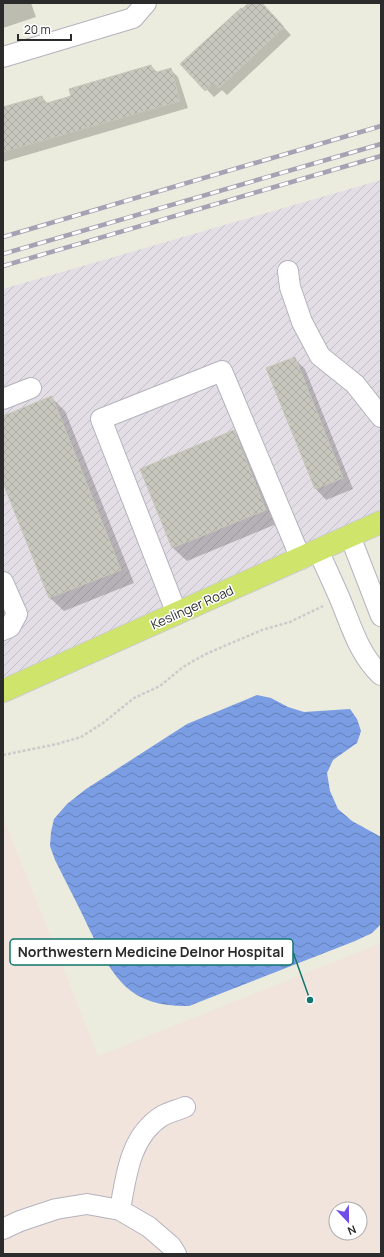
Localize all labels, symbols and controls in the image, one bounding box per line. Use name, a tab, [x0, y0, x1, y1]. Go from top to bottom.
scale bar	[18, 16, 71, 42]
text: 20 m	[24, 21, 51, 38]
street label: Keslinger Road	[148, 581, 236, 633]
callout: Northwestern Medicine Delnor Hospital	[10, 939, 293, 965]
text: Northwestern Medicine Delnor Hospital	[18, 942, 284, 961]
north arrow	[328, 1201, 368, 1241]
text: N	[345, 1222, 358, 1239]

